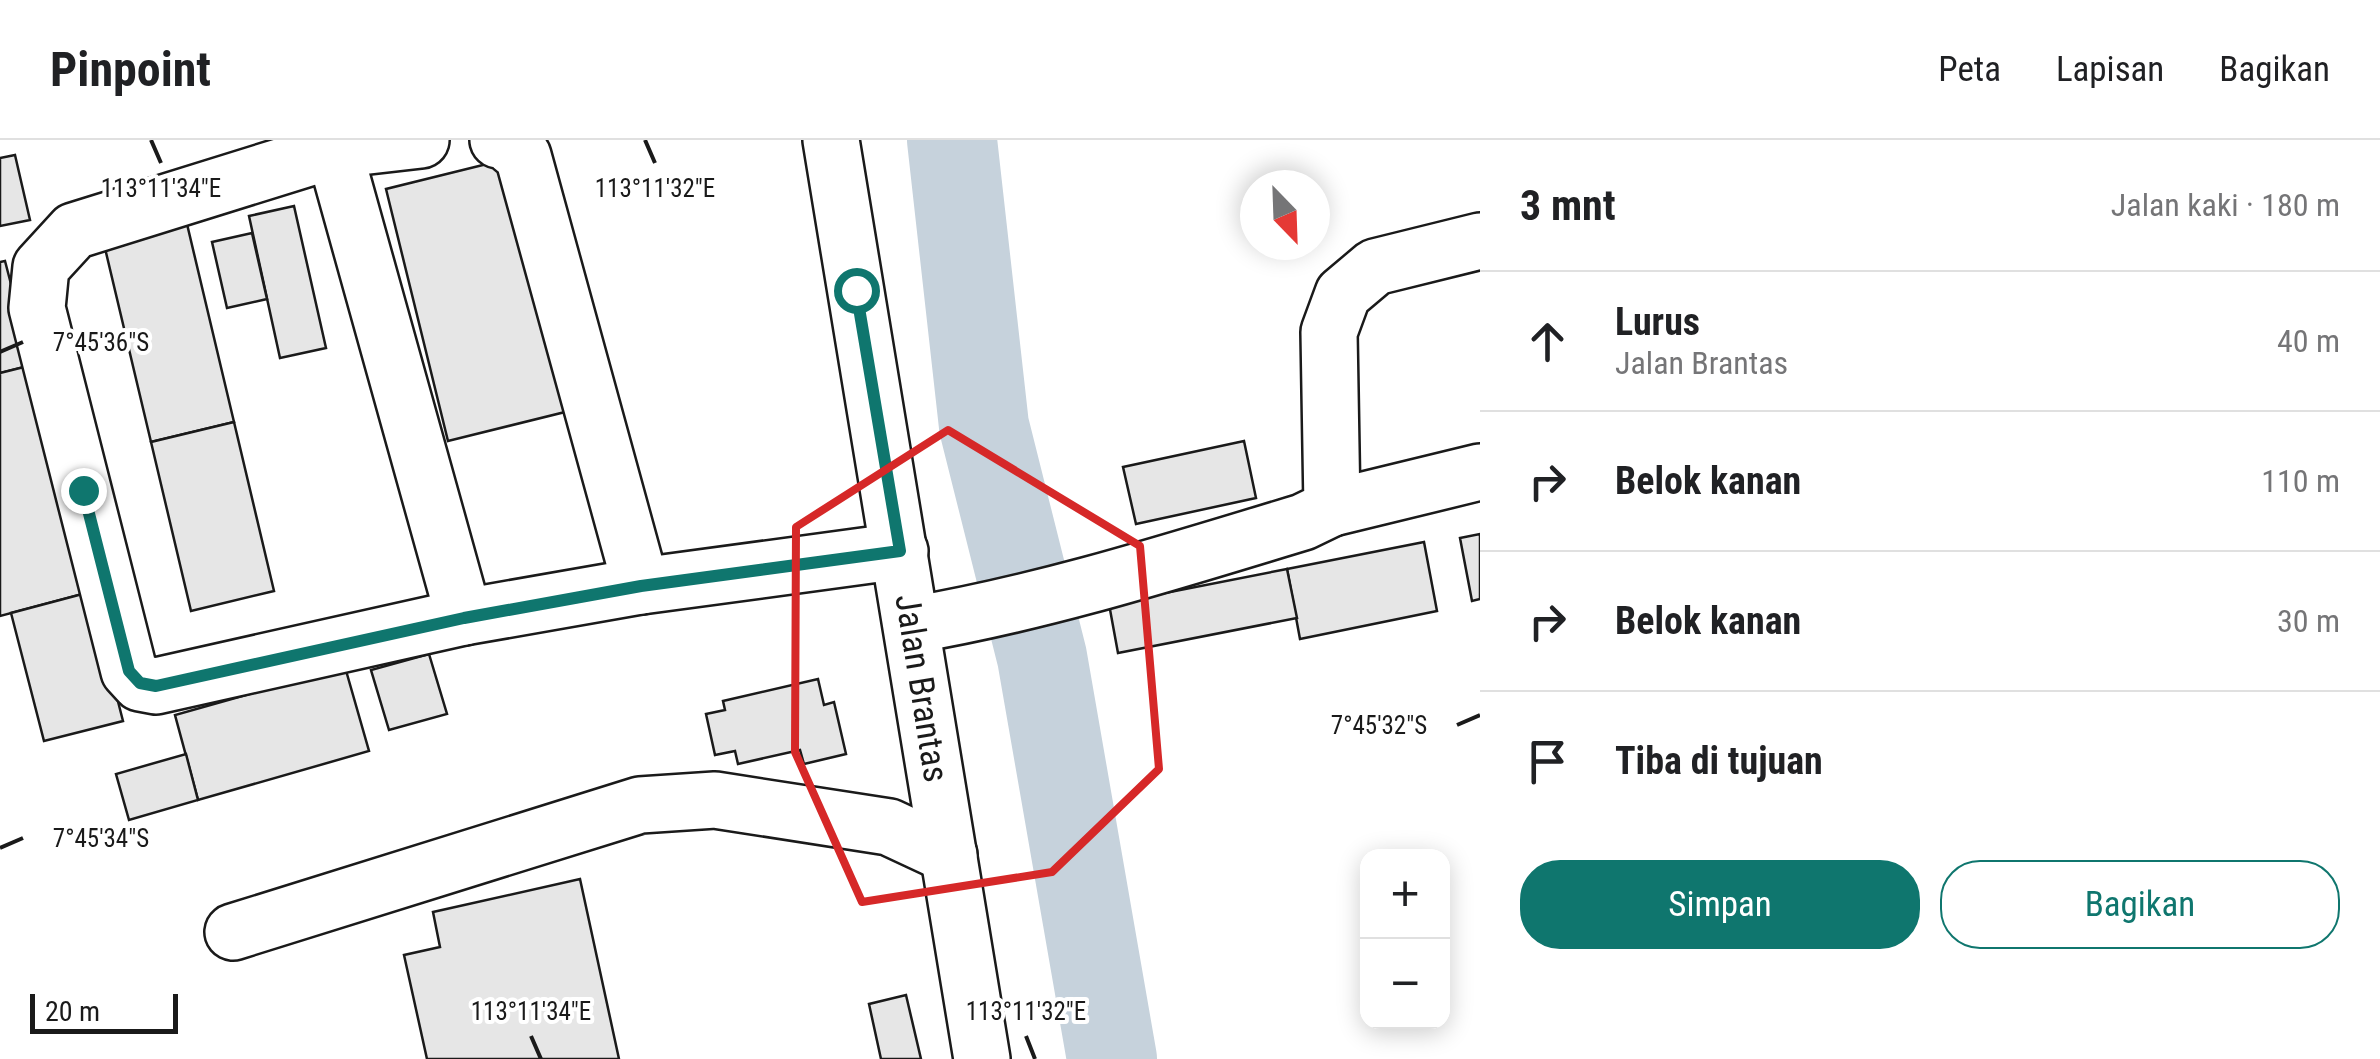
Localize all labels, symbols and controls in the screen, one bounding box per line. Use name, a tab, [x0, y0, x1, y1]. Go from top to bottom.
text: Pinpoint	[50, 41, 211, 98]
text: Peta	[1938, 49, 2001, 90]
text: Lapisan	[2056, 49, 2164, 90]
text: Bagikan	[2219, 49, 2330, 90]
north arrow	[1240, 170, 1330, 260]
text: 113°11'34"E	[101, 174, 221, 203]
text: 113°11'32"E	[595, 174, 715, 203]
text: 3 mnt	[1520, 181, 1616, 230]
text: Jalan kaki · 180 m	[2111, 186, 2340, 224]
route start	[834, 268, 880, 314]
text: Lurus	[1615, 300, 1700, 344]
icon: ahead	[1520, 314, 1575, 369]
text: 40 m	[2277, 322, 2340, 360]
text: 7°45'36"S	[53, 328, 149, 357]
text: Jalan Brantas	[1615, 344, 1788, 382]
icon: right	[1520, 454, 1575, 509]
text: Belok kanan	[1615, 459, 1801, 503]
text: 110 m	[2261, 462, 2340, 500]
route end	[61, 468, 107, 514]
street label: Jalan Brantas	[886, 591, 957, 785]
icon: right	[1520, 594, 1575, 649]
text: Belok kanan	[1615, 599, 1801, 643]
text: 30 m	[2277, 602, 2340, 640]
text: 7°45'32"S	[1331, 711, 1427, 740]
icon: arrive	[1520, 734, 1575, 789]
text: Tiba di tujuan	[1615, 739, 1823, 783]
text: 7°45'34"S	[53, 824, 149, 853]
map controls	[1360, 849, 1450, 1029]
button: +	[1360, 849, 1450, 939]
button: Simpan	[1520, 860, 1920, 949]
button: Bagikan	[1940, 860, 2340, 949]
button: −	[1360, 939, 1450, 1029]
scale bar	[30, 989, 178, 1034]
text: 20 m	[45, 995, 100, 1028]
text: 113°11'34"E	[471, 997, 591, 1026]
text: 113°11'32"E	[966, 997, 1086, 1026]

